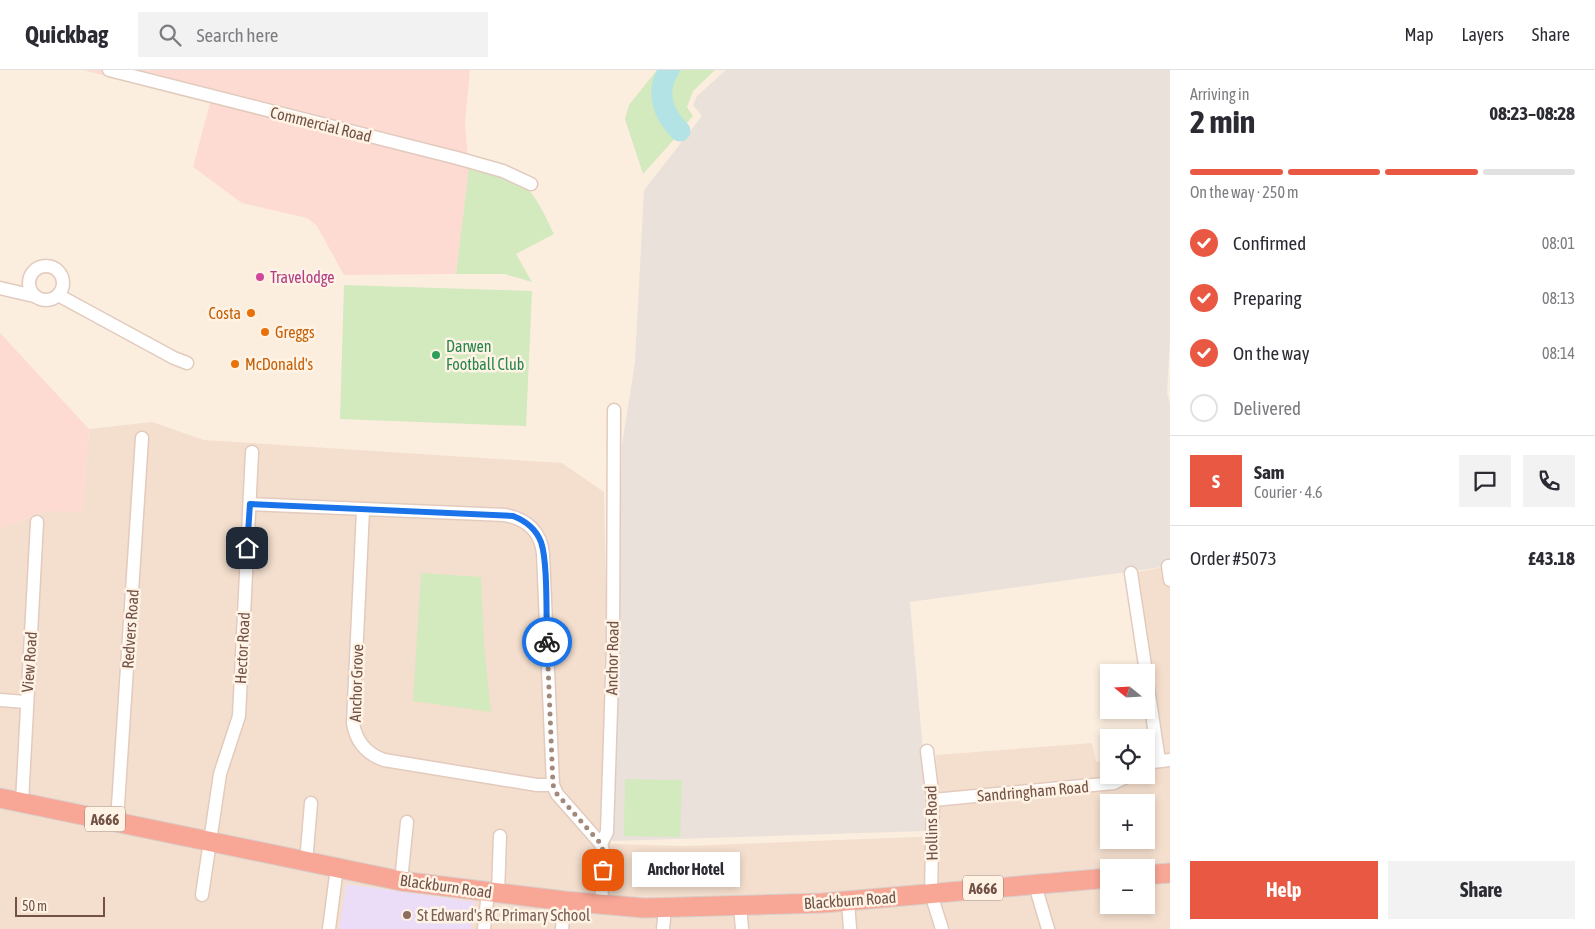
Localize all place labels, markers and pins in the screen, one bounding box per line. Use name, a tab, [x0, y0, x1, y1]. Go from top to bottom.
place label: Travelodge	[270, 268, 335, 287]
marker: Travelodge	[254, 271, 266, 283]
place label: Costa	[209, 304, 241, 322]
marker: Costa	[245, 307, 257, 319]
place label: Greggs	[275, 323, 315, 342]
marker: Greggs	[259, 326, 271, 338]
place label: Darwen Football Club	[446, 337, 524, 373]
marker: Darwen Football Club	[430, 349, 442, 361]
place label: McDonald's	[245, 355, 314, 373]
marker: McDonald's	[229, 358, 241, 370]
pin	[226, 527, 268, 569]
pin	[582, 849, 624, 891]
callout: Anchor Hotel	[633, 852, 740, 888]
place label: St Edward's RC Primary School	[417, 906, 591, 925]
marker: St Edward's RC Primary School	[401, 909, 413, 921]

